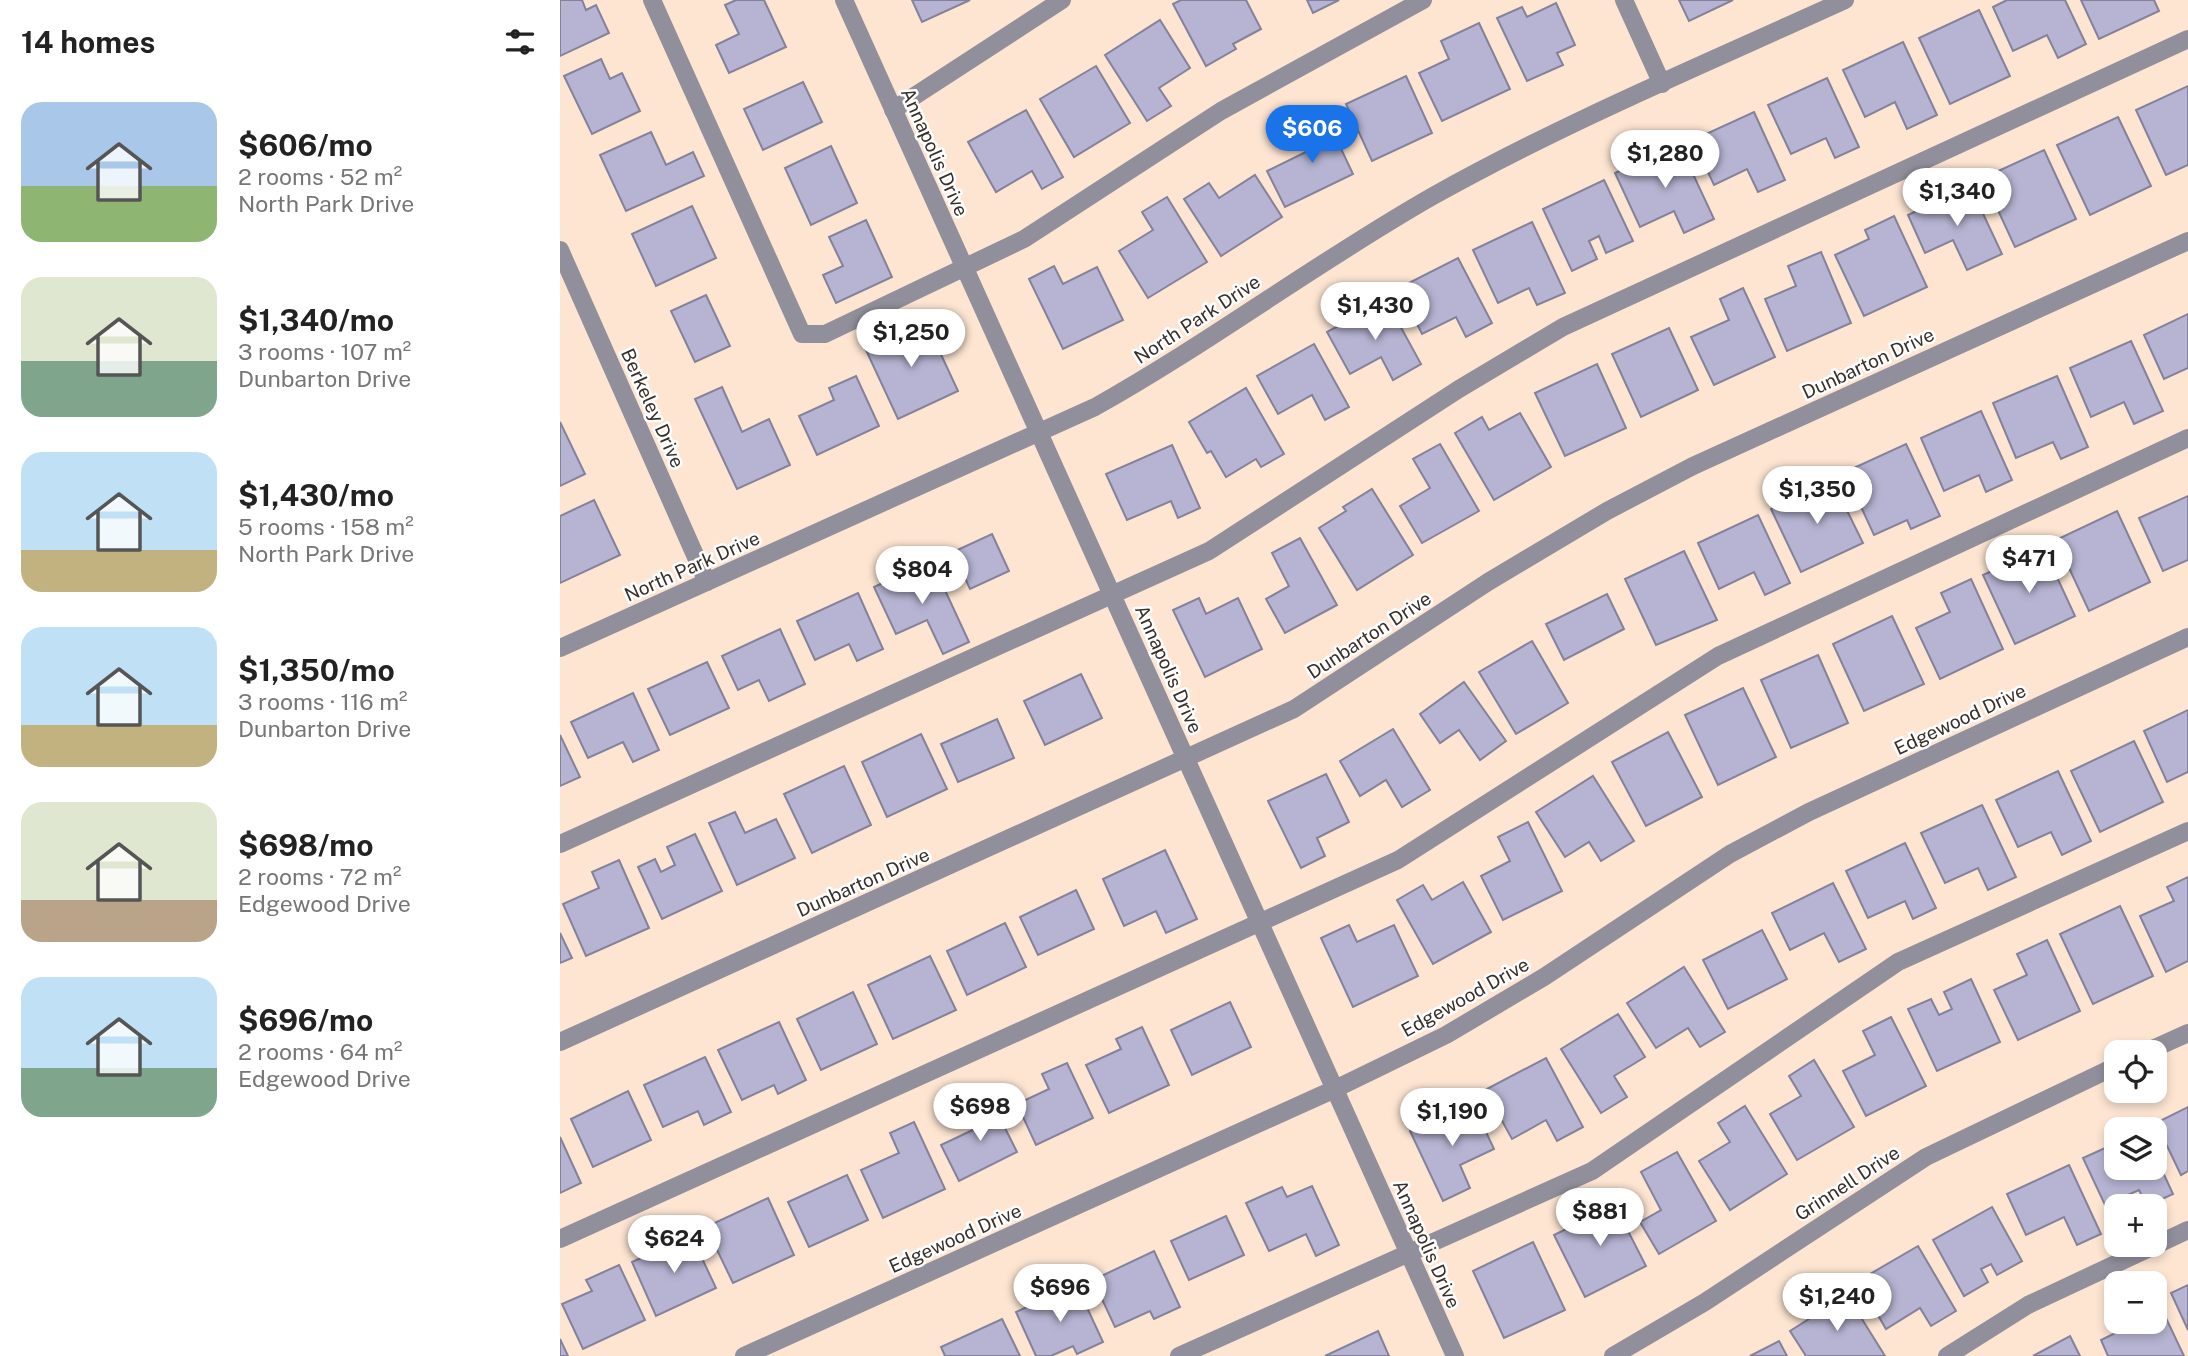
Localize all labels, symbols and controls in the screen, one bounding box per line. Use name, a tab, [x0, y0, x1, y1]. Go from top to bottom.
icon: filters	[501, 23, 539, 61]
text: 14 homes	[21, 24, 155, 60]
street label: Annapolis Drive	[897, 85, 973, 219]
pin: $606	[1271, 106, 1353, 165]
text: $606	[1282, 114, 1342, 141]
text: $606/mo	[238, 127, 373, 163]
icon: home	[77, 130, 161, 214]
pin: $1,280	[1608, 130, 1722, 190]
text: $1,280	[1626, 139, 1704, 166]
text: 2 rooms · 52 m²	[238, 163, 402, 190]
pin: $1,340	[1900, 168, 2014, 228]
text: $1,340	[1919, 177, 1996, 204]
text: North Park Drive	[238, 190, 414, 217]
street label: North Park Drive	[1130, 270, 1264, 368]
pin: $1,430	[1318, 282, 1432, 342]
text: $1,430	[1337, 291, 1413, 318]
text: $1,340/mo	[238, 302, 394, 338]
icon: home	[77, 305, 161, 389]
pin: $1,250	[854, 310, 968, 369]
text: $1,250	[872, 318, 950, 345]
street label: Dunbarton Drive	[1799, 323, 1937, 403]
text: 3 rooms · 107 m²	[238, 338, 411, 365]
street label: Berkeley Drive	[617, 345, 689, 471]
text: Dunbarton Drive	[238, 365, 411, 392]
pin: $1,350	[1760, 466, 1874, 526]
text: $1,350	[1778, 475, 1856, 502]
text: $1,430/mo	[238, 477, 394, 513]
icon: home	[77, 480, 161, 564]
text: 5 rooms · 158 m²	[238, 513, 414, 540]
street label: North Park Drive	[621, 526, 763, 606]
pin: $471	[1988, 536, 2070, 595]
text: North Park Drive	[238, 540, 414, 567]
text: $471	[2001, 544, 2057, 571]
pin: $804	[881, 546, 963, 606]
text: $804	[892, 555, 952, 582]
street label: Dunbarton Drive	[1303, 587, 1435, 683]
street label: Annapolis Drive	[1131, 602, 1207, 736]
text: $1,350/mo	[238, 652, 395, 688]
icon: home	[77, 655, 161, 739]
street label: Edgewood Drive	[1891, 679, 2029, 759]
text: 3 rooms · 116 m²	[238, 688, 408, 715]
text: Dunbarton Drive	[238, 715, 411, 742]
text: $698/mo	[238, 827, 374, 863]
icon: home	[77, 830, 161, 914]
street label: Dunbarton Drive	[793, 843, 933, 921]
text: 2 rooms · 72 m²	[238, 863, 401, 890]
text: Edgewood Drive	[238, 890, 411, 917]
street label: Edgewood Drive	[1397, 953, 1533, 1041]
text: $696/mo	[238, 1002, 373, 1038]
icon: home	[77, 1005, 161, 1089]
text: 2 rooms · 64 m²	[238, 1038, 402, 1065]
map controls	[2104, 1040, 2167, 1334]
button: locate	[2104, 1040, 2167, 1103]
text: Edgewood Drive	[238, 1065, 411, 1092]
pin: $698	[939, 1084, 1021, 1143]
pin: $1,190	[1395, 1088, 1509, 1148]
text: $698	[949, 1092, 1011, 1119]
text: $1,190	[1416, 1097, 1488, 1124]
button: layers	[2104, 1117, 2167, 1180]
street label: Grinnell Drive	[1791, 1141, 1903, 1225]
street label: Annapolis Drive	[1389, 1177, 1465, 1311]
pin: $881	[1559, 1188, 1641, 1248]
button: +	[2104, 1194, 2167, 1257]
text: $881	[1572, 1197, 1628, 1224]
street label: Edgewood Drive	[885, 1199, 1025, 1277]
pin: $624	[633, 1216, 715, 1275]
text: $624	[644, 1224, 704, 1251]
pin: $696	[1019, 1264, 1101, 1324]
button: −	[2104, 1271, 2167, 1334]
text: $696	[1029, 1273, 1091, 1300]
pin: $1,240	[1780, 1274, 1894, 1333]
text: $1,240	[1799, 1282, 1875, 1309]

